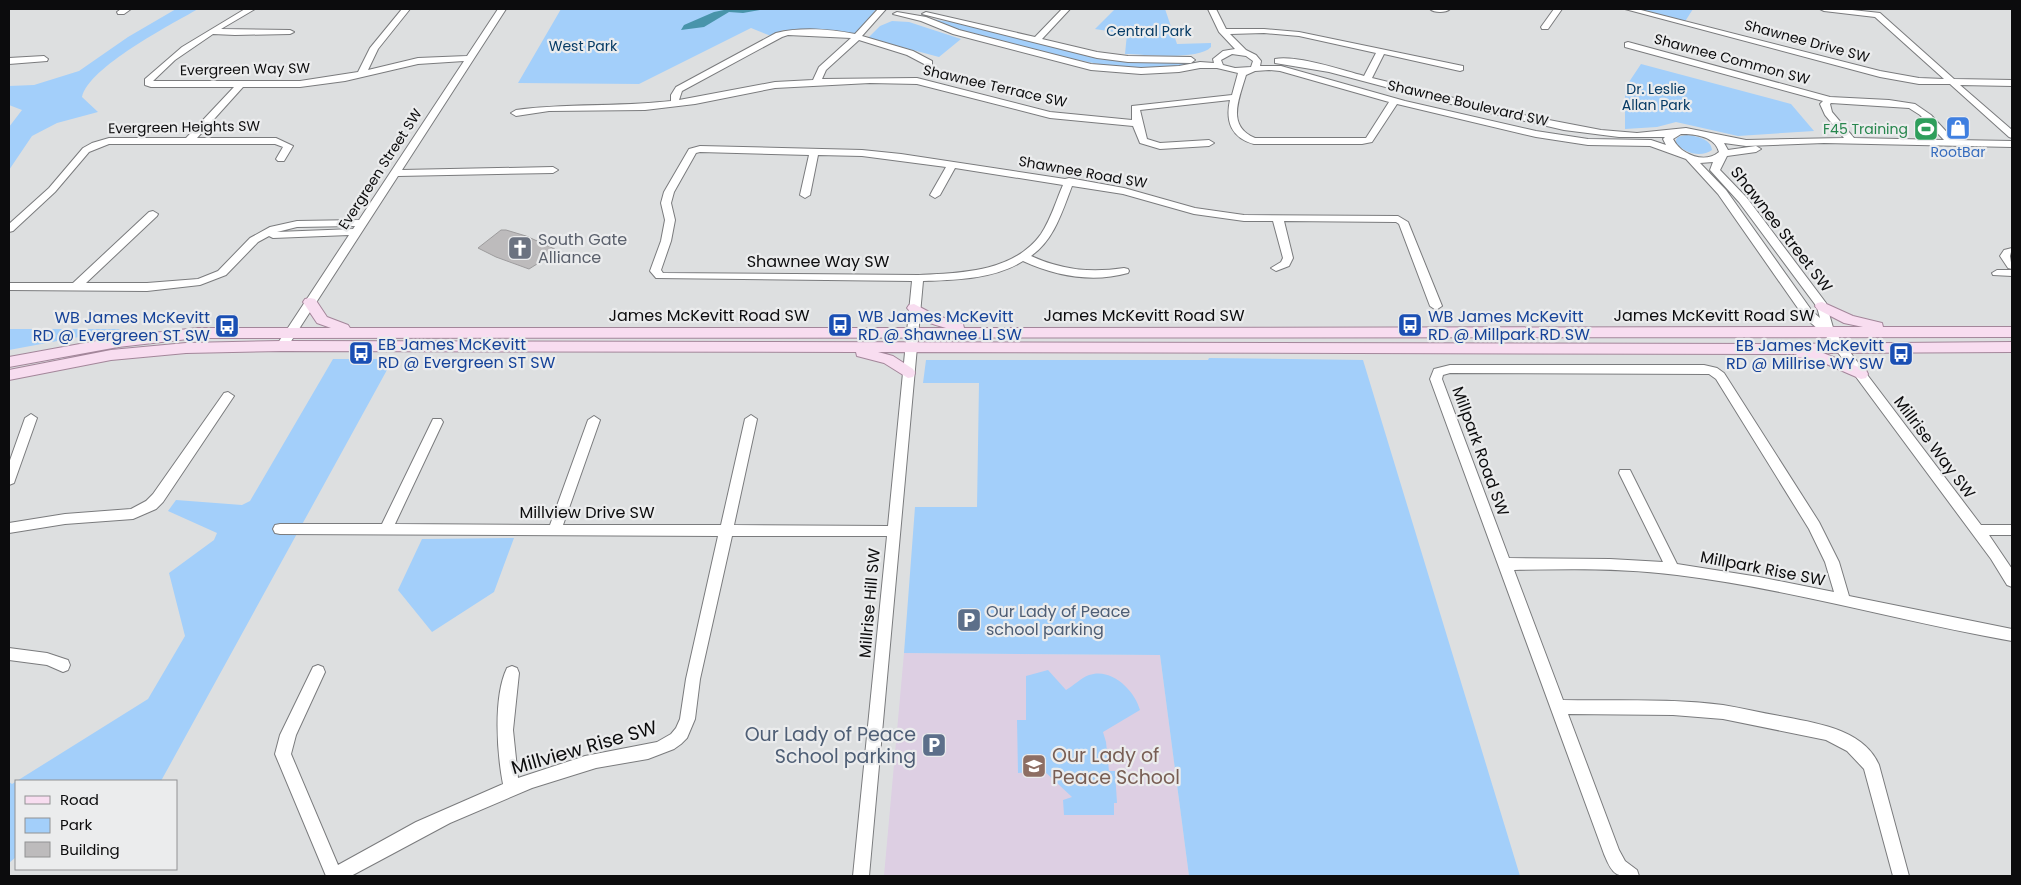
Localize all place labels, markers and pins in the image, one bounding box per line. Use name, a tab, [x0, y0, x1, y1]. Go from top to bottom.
shop icon: RootBar	[1945, 115, 1971, 141]
sports icon: F45 Training	[1913, 116, 1939, 142]
place label: F45 Training	[1823, 119, 1908, 139]
place label: RootBar	[1931, 142, 1985, 162]
place label: South Gate Alliance	[538, 228, 627, 269]
church icon: South Gate Alliance	[507, 235, 533, 261]
place label: WB James McKevitt RD @ Shawnee LI SW	[858, 305, 1022, 346]
place label: WB James McKevitt RD @ Millpark RD SW	[1428, 305, 1590, 346]
place label: WB James McKevitt RD @ Evergreen ST SW	[33, 306, 210, 347]
bus stop icon: WB James McKevitt RD @ Shawnee LI SW	[827, 312, 853, 338]
bus stop icon: WB James McKevitt RD @ Millpark RD SW	[1397, 312, 1423, 338]
bus stop icon: WB James McKevitt RD @ Evergreen ST SW	[214, 313, 240, 339]
place label: EB James McKevitt RD @ Evergreen ST SW	[378, 333, 556, 374]
place label: EB James McKevitt RD @ Millrise WY SW	[1726, 334, 1884, 375]
bus stop icon: EB James McKevitt RD @ Evergreen ST SW	[348, 340, 374, 366]
bus stop icon: EB James McKevitt RD @ Millrise WY SW	[1888, 341, 1914, 367]
place label: Our Lady of Peace school parking	[986, 600, 1130, 641]
parking icon: Our Lady of Peace school parking	[956, 607, 982, 633]
place label: Our Lady of Peace School parking	[745, 721, 916, 770]
parking icon: Our Lady of Peace School parking	[921, 732, 947, 758]
place label: Our Lady of Peace School	[1052, 742, 1180, 791]
school or university icon: Our Lady of Peace School	[1021, 753, 1047, 779]

